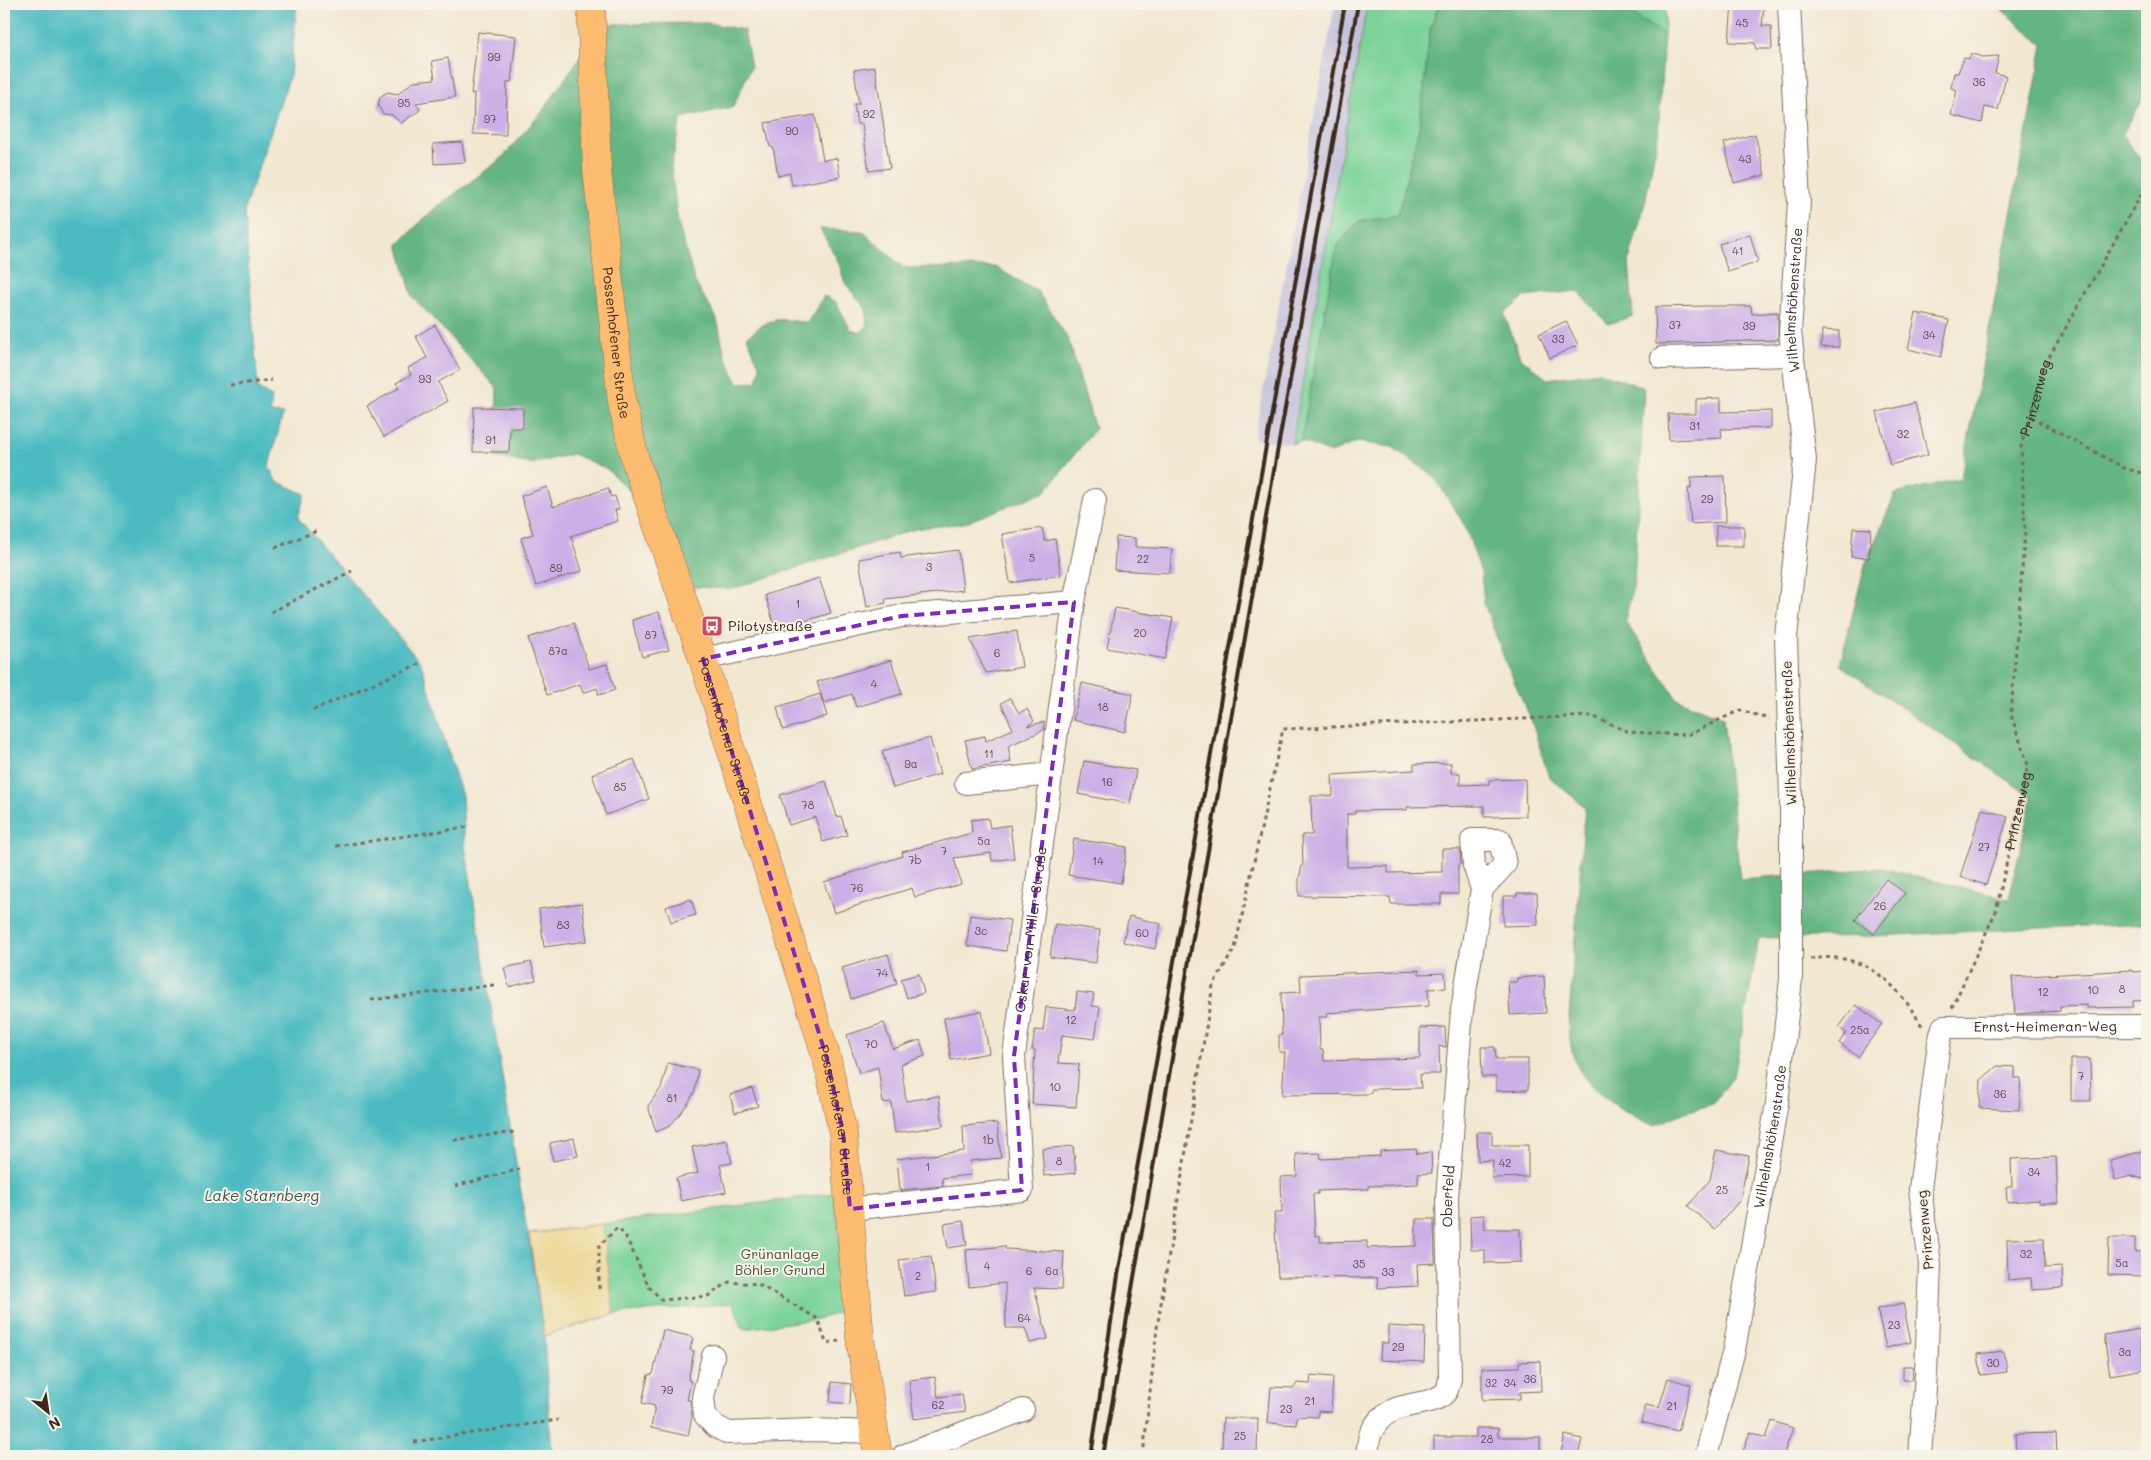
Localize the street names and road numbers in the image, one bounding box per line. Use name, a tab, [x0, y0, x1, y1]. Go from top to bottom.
street label: Wilhelmshöhenstraße	[1780, 227, 1806, 374]
street label: Possenhofener Straße	[598, 266, 635, 420]
street label: Prinzenweg	[2015, 355, 2055, 439]
street label: Possenhofener Straße	[694, 656, 758, 807]
street label: Wilhelmshöhenstraße	[1776, 660, 1801, 806]
street label: Prinzenweg	[2000, 770, 2035, 852]
street label: Oskar-von-Miller-Straße	[1010, 845, 1051, 1014]
street label: Ernst-Heimeran-Weg	[1974, 1016, 2117, 1036]
street label: Possenhofener Straße	[814, 1042, 858, 1196]
street label: Wilhelmshöhenstraße	[1749, 1064, 1790, 1210]
street label: Oberfeld	[1437, 1164, 1459, 1227]
street label: Prinzenweg	[1912, 1190, 1937, 1270]

